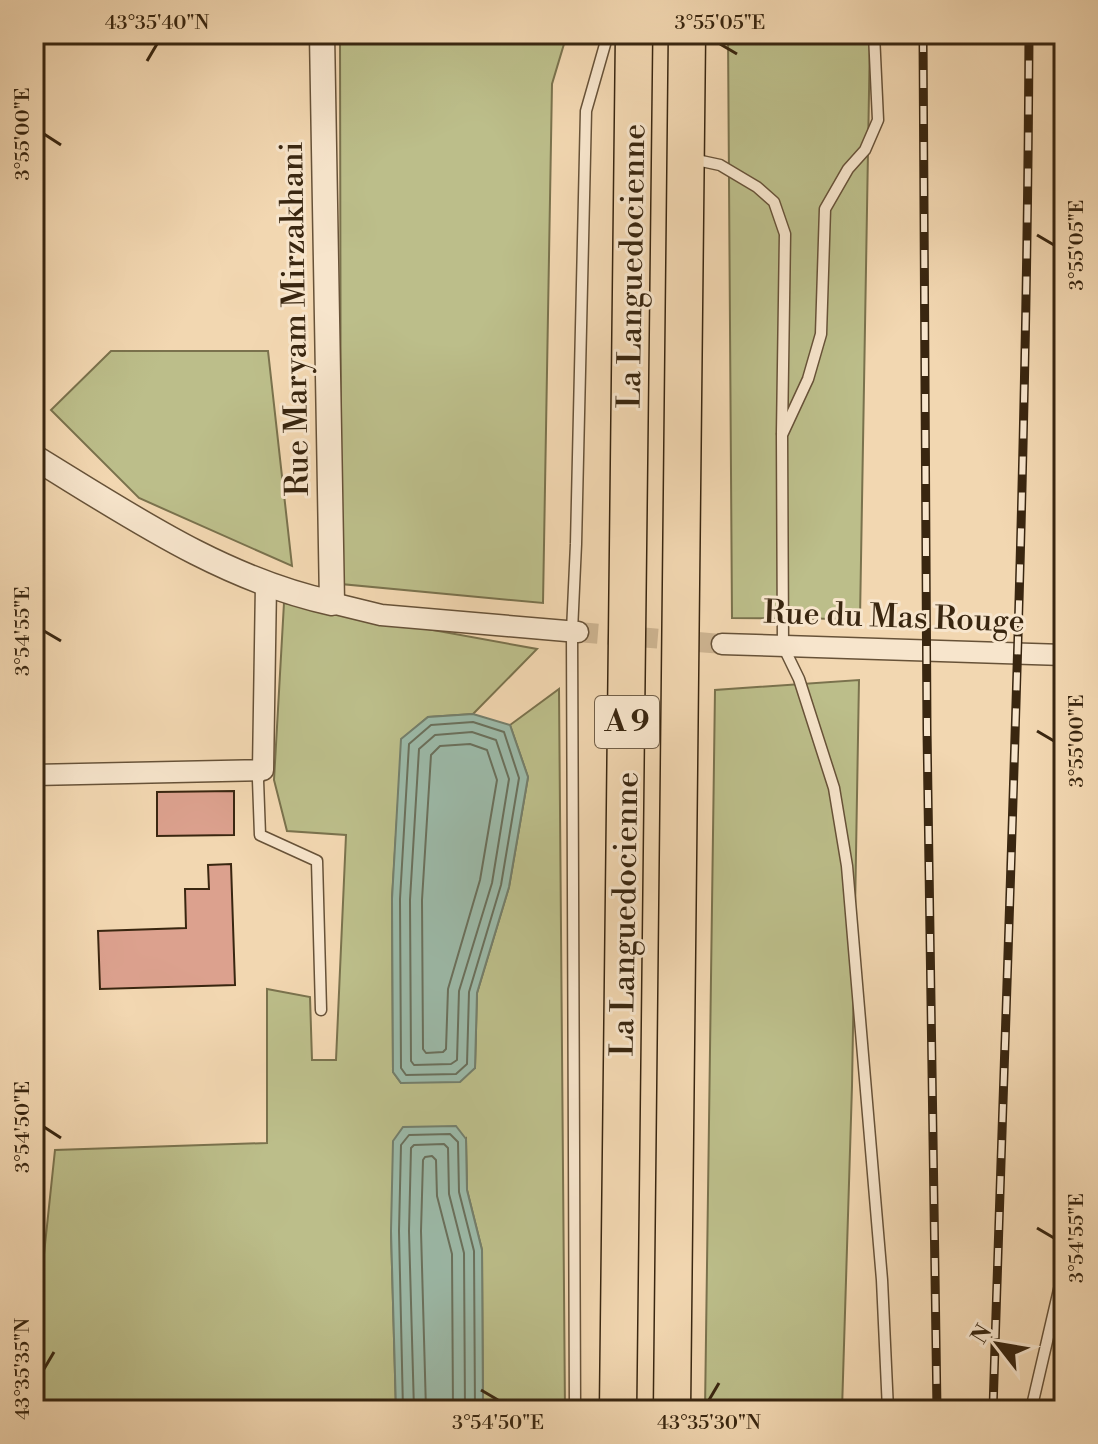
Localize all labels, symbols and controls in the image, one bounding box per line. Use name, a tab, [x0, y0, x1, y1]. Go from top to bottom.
text: 43°35'40"N	[105, 11, 209, 36]
text: 3°55'05"E	[675, 11, 765, 36]
text: 3°55'00"E	[11, 87, 36, 181]
street label: La Languedocienne	[610, 123, 654, 409]
street label: Rue Maryam Mirzakhani	[272, 141, 318, 497]
text: 3°55'05"E	[1065, 200, 1090, 290]
text: 3°54'55"E	[11, 586, 36, 676]
street label: Rue du Mas Rouge	[763, 592, 1025, 642]
text: 3°55'00"E	[1065, 694, 1090, 788]
road number: A 9	[595, 696, 659, 748]
street label: La Languedocienne	[603, 771, 647, 1057]
text: 3°54'50"E	[11, 1081, 36, 1173]
text: 3°54'55"E	[1065, 1193, 1090, 1283]
north arrow	[958, 1304, 1038, 1384]
text: 43°35'35"N	[11, 1318, 36, 1420]
text: N	[966, 1320, 999, 1349]
text: 3°54'50"E	[452, 1411, 544, 1436]
text: 43°35'30"N	[657, 1411, 761, 1436]

